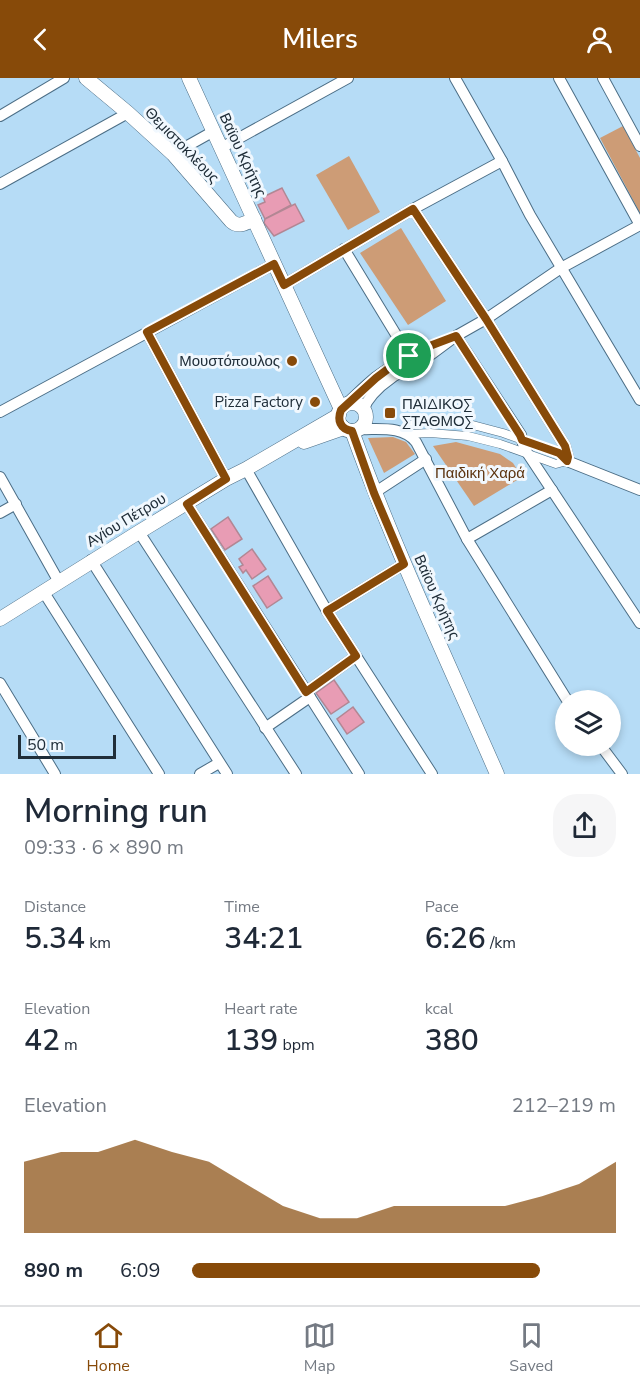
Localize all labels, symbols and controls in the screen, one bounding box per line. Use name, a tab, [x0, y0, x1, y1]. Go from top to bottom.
text: Milers	[282, 21, 358, 58]
icon: back	[24, 23, 57, 56]
icon: person	[583, 23, 616, 56]
street label: Θεμιστοκλέους	[140, 102, 224, 188]
street label: Βαϊου Κρήτης	[215, 110, 271, 200]
pin	[383, 330, 434, 381]
icon: arrive	[392, 339, 425, 372]
place label: Μουστόπουλος	[179, 351, 280, 371]
marker: Μουστόπουλος	[285, 354, 299, 368]
place label: Pizza Factory	[215, 392, 303, 412]
place label: ΠΑΙΔΙΚΟΣ ΣΤΑΘΜΟΣ	[402, 394, 474, 431]
marker: Pizza Factory	[308, 395, 322, 409]
marker: ΠΑΙΔΙΚΟΣ ΣΤΑΘΜΟΣ	[383, 406, 397, 420]
park label: Παιδική Χαρά	[435, 463, 525, 483]
street label: Αγίου Πέτρου	[82, 488, 170, 552]
street label: Βαϊου Κρήτης	[409, 551, 465, 643]
map controls	[555, 690, 621, 756]
button: layers	[555, 690, 621, 756]
scale bar	[18, 732, 116, 760]
text: 50 m	[27, 734, 64, 756]
text: Morning run	[24, 789, 208, 834]
button: share	[553, 794, 616, 857]
text: 09:33 · 6 × 890 m	[24, 834, 184, 861]
text: Distance	[24, 896, 86, 918]
text: Time	[224, 896, 260, 918]
text: Pace	[425, 896, 459, 918]
text: 5.34	[24, 918, 85, 959]
text: 34:21	[224, 918, 303, 959]
text: 6:26	[425, 918, 486, 959]
text: km	[85, 932, 111, 954]
text: /km	[486, 932, 516, 954]
text: Elevation	[24, 998, 90, 1020]
text: Heart rate	[224, 998, 298, 1020]
text: kcal	[425, 998, 453, 1020]
text: 42	[24, 1020, 60, 1061]
text: 139	[224, 1020, 278, 1061]
text: 380	[425, 1020, 479, 1061]
text: m	[60, 1034, 78, 1056]
text: bpm	[278, 1034, 315, 1056]
text: Elevation	[24, 1092, 107, 1119]
text: 212–219 m	[512, 1092, 616, 1119]
text: 890 m	[24, 1257, 83, 1284]
text: 6:09	[120, 1257, 161, 1284]
tab: Home	[87, 1319, 130, 1377]
tab: Map	[303, 1319, 336, 1377]
tab: Saved	[509, 1319, 553, 1377]

